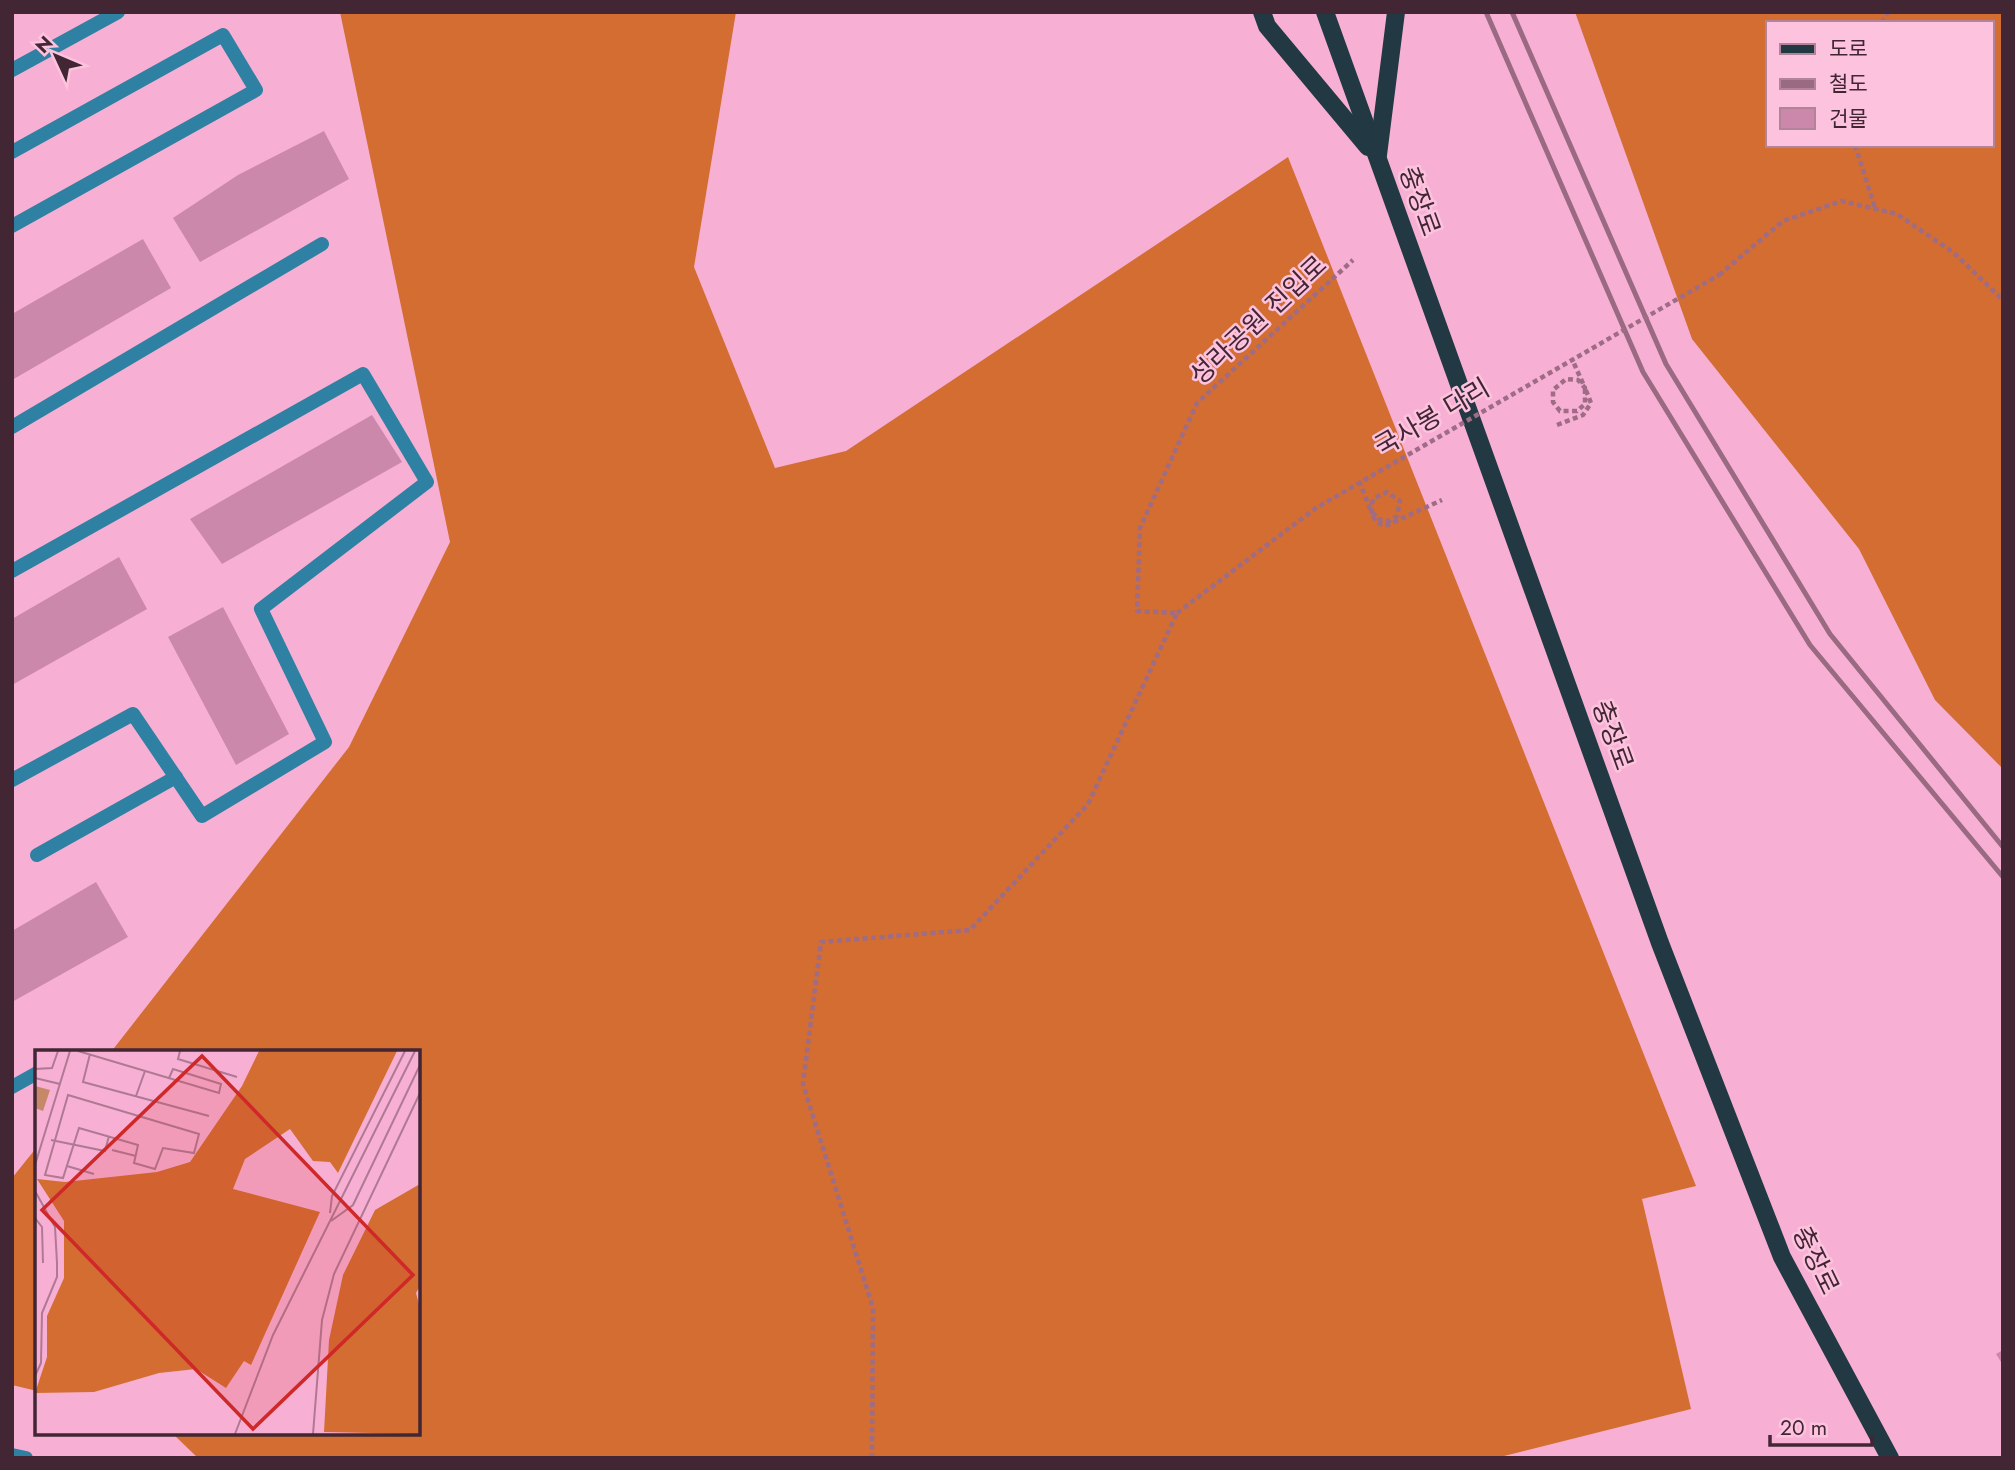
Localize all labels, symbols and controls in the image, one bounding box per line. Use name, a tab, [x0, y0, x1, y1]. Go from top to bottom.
north arrow	[21, 21, 91, 91]
legend	[1766, 21, 1994, 147]
text: N	[29, 30, 59, 59]
text: 도로	[1829, 34, 1868, 64]
text: 철도	[1829, 69, 1868, 99]
text: 건물	[1829, 104, 1868, 134]
street label: 충장로	[1390, 161, 1450, 241]
street label: 성라공원 진입로	[1181, 246, 1335, 394]
street label: 국사봉 다리	[1367, 369, 1497, 465]
street label: 충장로	[1583, 695, 1643, 775]
inset map	[35, 1050, 420, 1435]
street label: 충장로	[1783, 1219, 1849, 1301]
scale bar	[1770, 1404, 1871, 1448]
text: 20 m	[1780, 1413, 1827, 1443]

